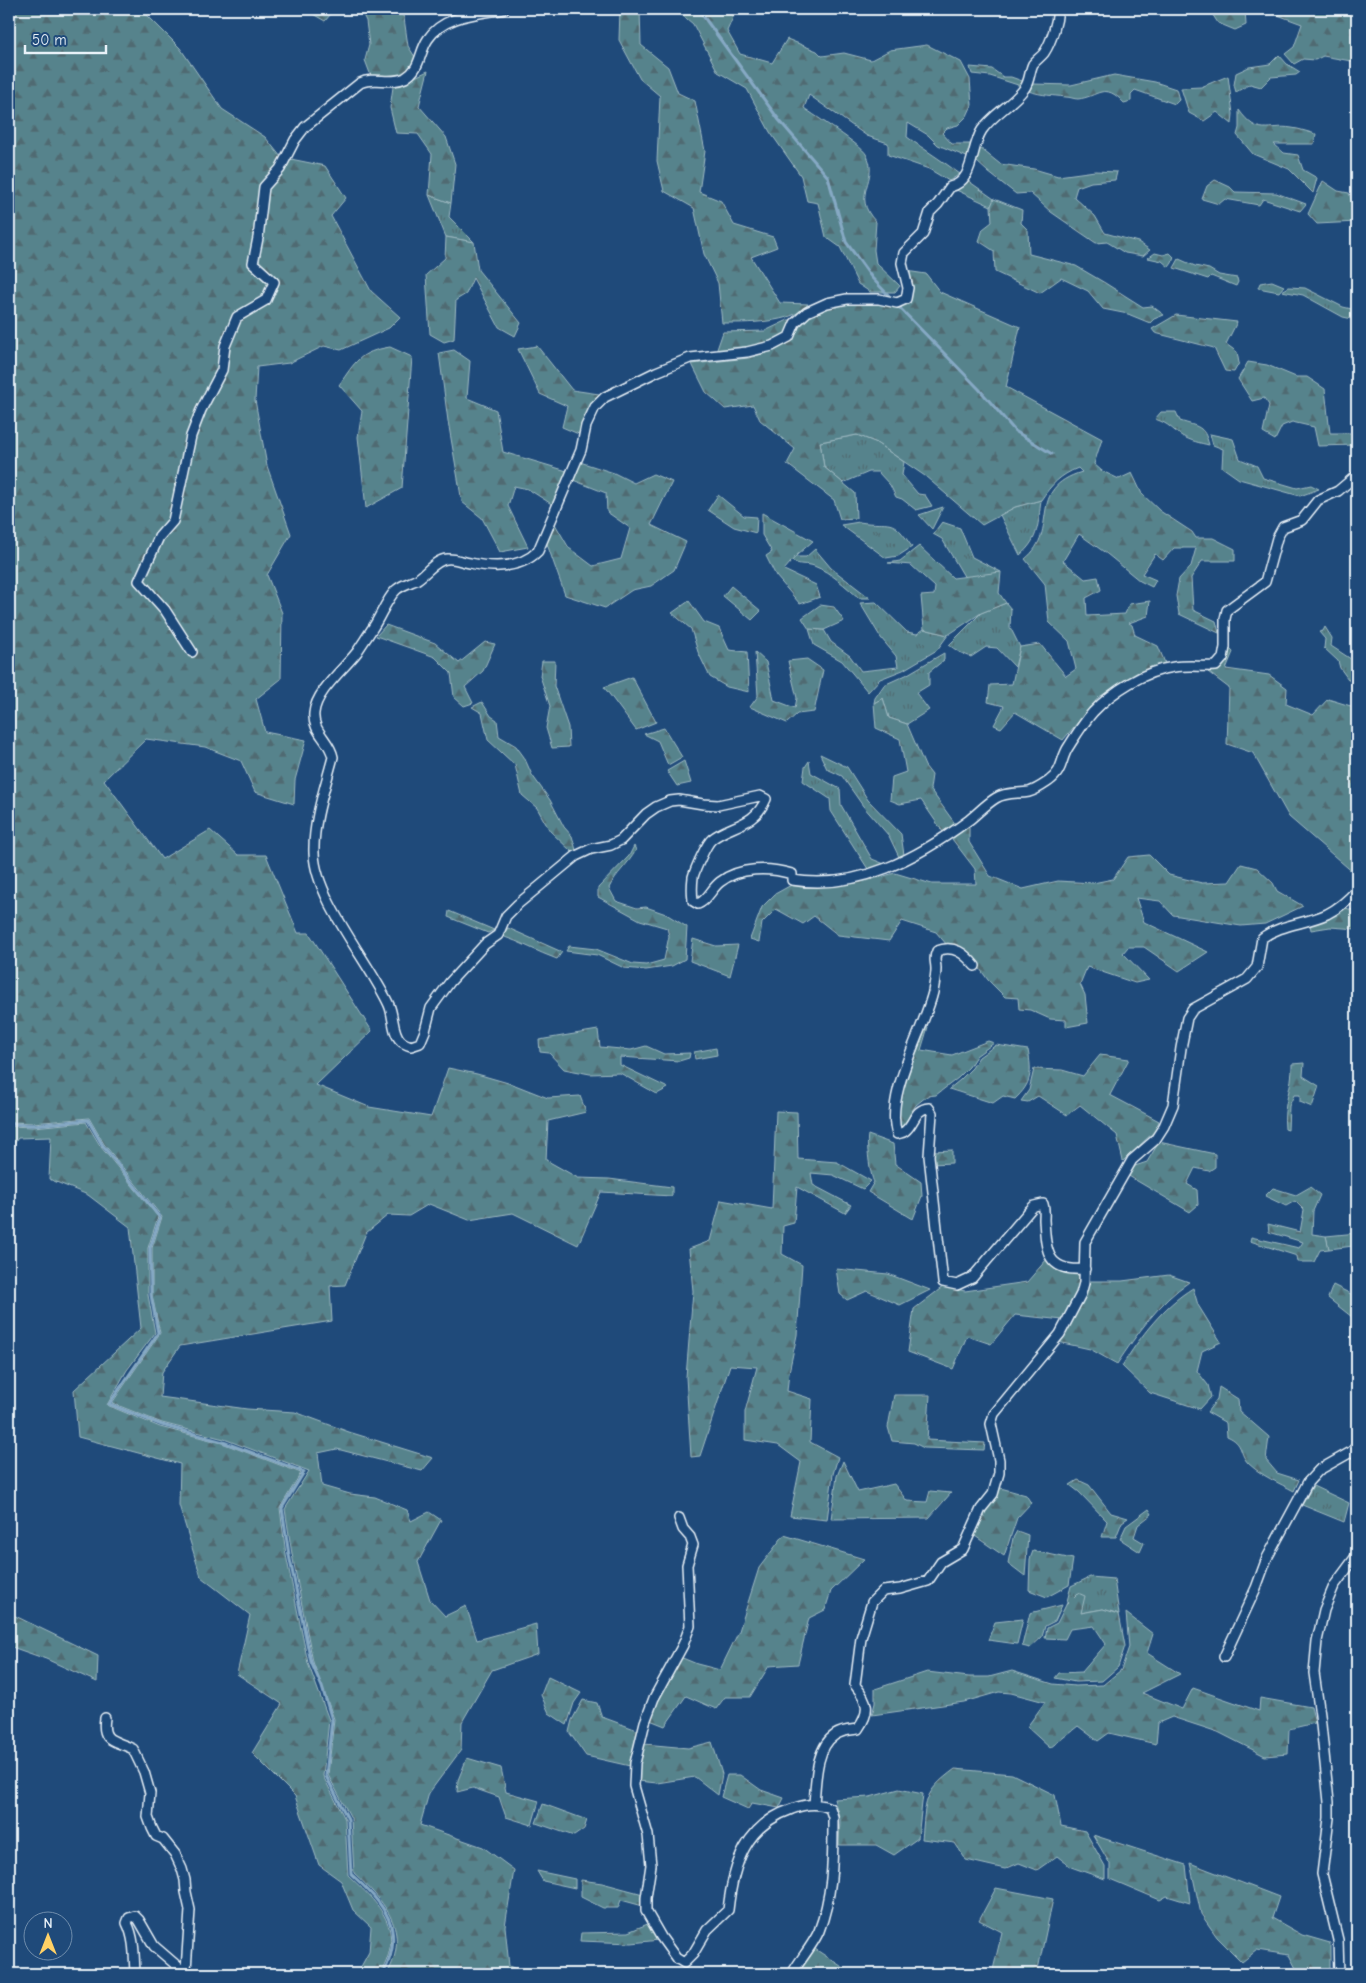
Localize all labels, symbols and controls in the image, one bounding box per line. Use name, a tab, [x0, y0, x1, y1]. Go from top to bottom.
scale bar	[25, 22, 106, 54]
text: 50 m	[32, 31, 67, 49]
north arrow	[22, 1910, 72, 1960]
text: N	[43, 1915, 53, 1932]

